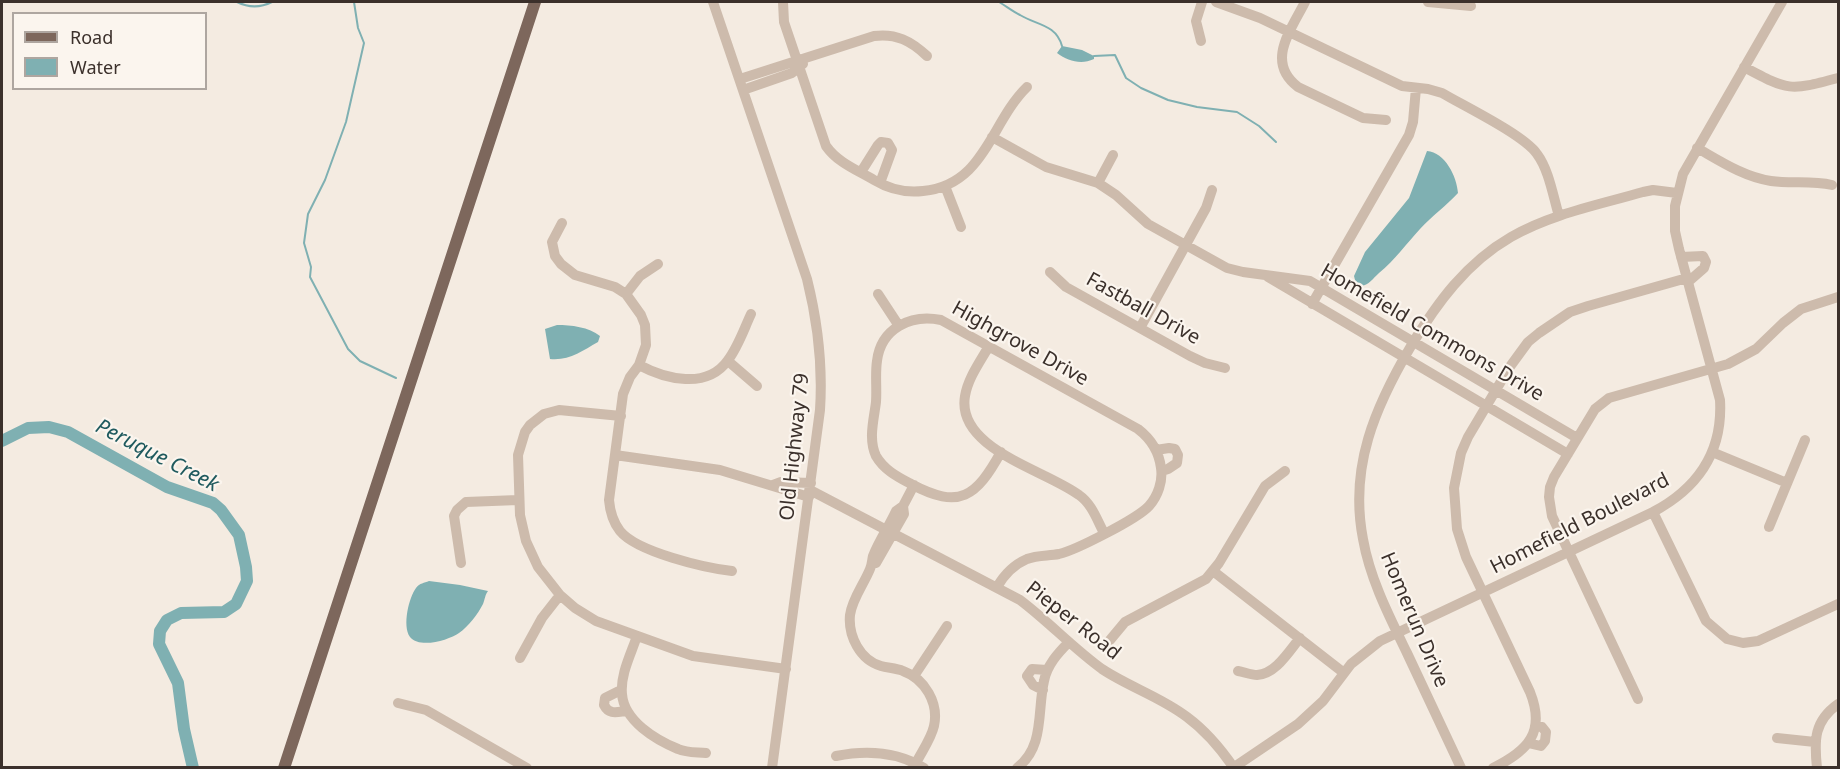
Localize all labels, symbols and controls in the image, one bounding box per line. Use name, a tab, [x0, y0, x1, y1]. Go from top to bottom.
legend	[12, 12, 207, 90]
text: Road	[70, 25, 113, 49]
text: Water	[70, 55, 121, 79]
street label: Homefield Commons Drive	[1316, 259, 1548, 407]
street label: Fastball Drive	[1082, 268, 1204, 350]
street label: Highgrove Drive	[947, 297, 1093, 391]
street label: Old Highway 79	[775, 372, 815, 522]
water label: Peruque Creek	[91, 414, 223, 498]
street label: Homefield Boulevard	[1486, 468, 1674, 580]
street label: Homerun Drive	[1375, 549, 1453, 691]
street label: Pieper Road	[1021, 577, 1125, 665]

